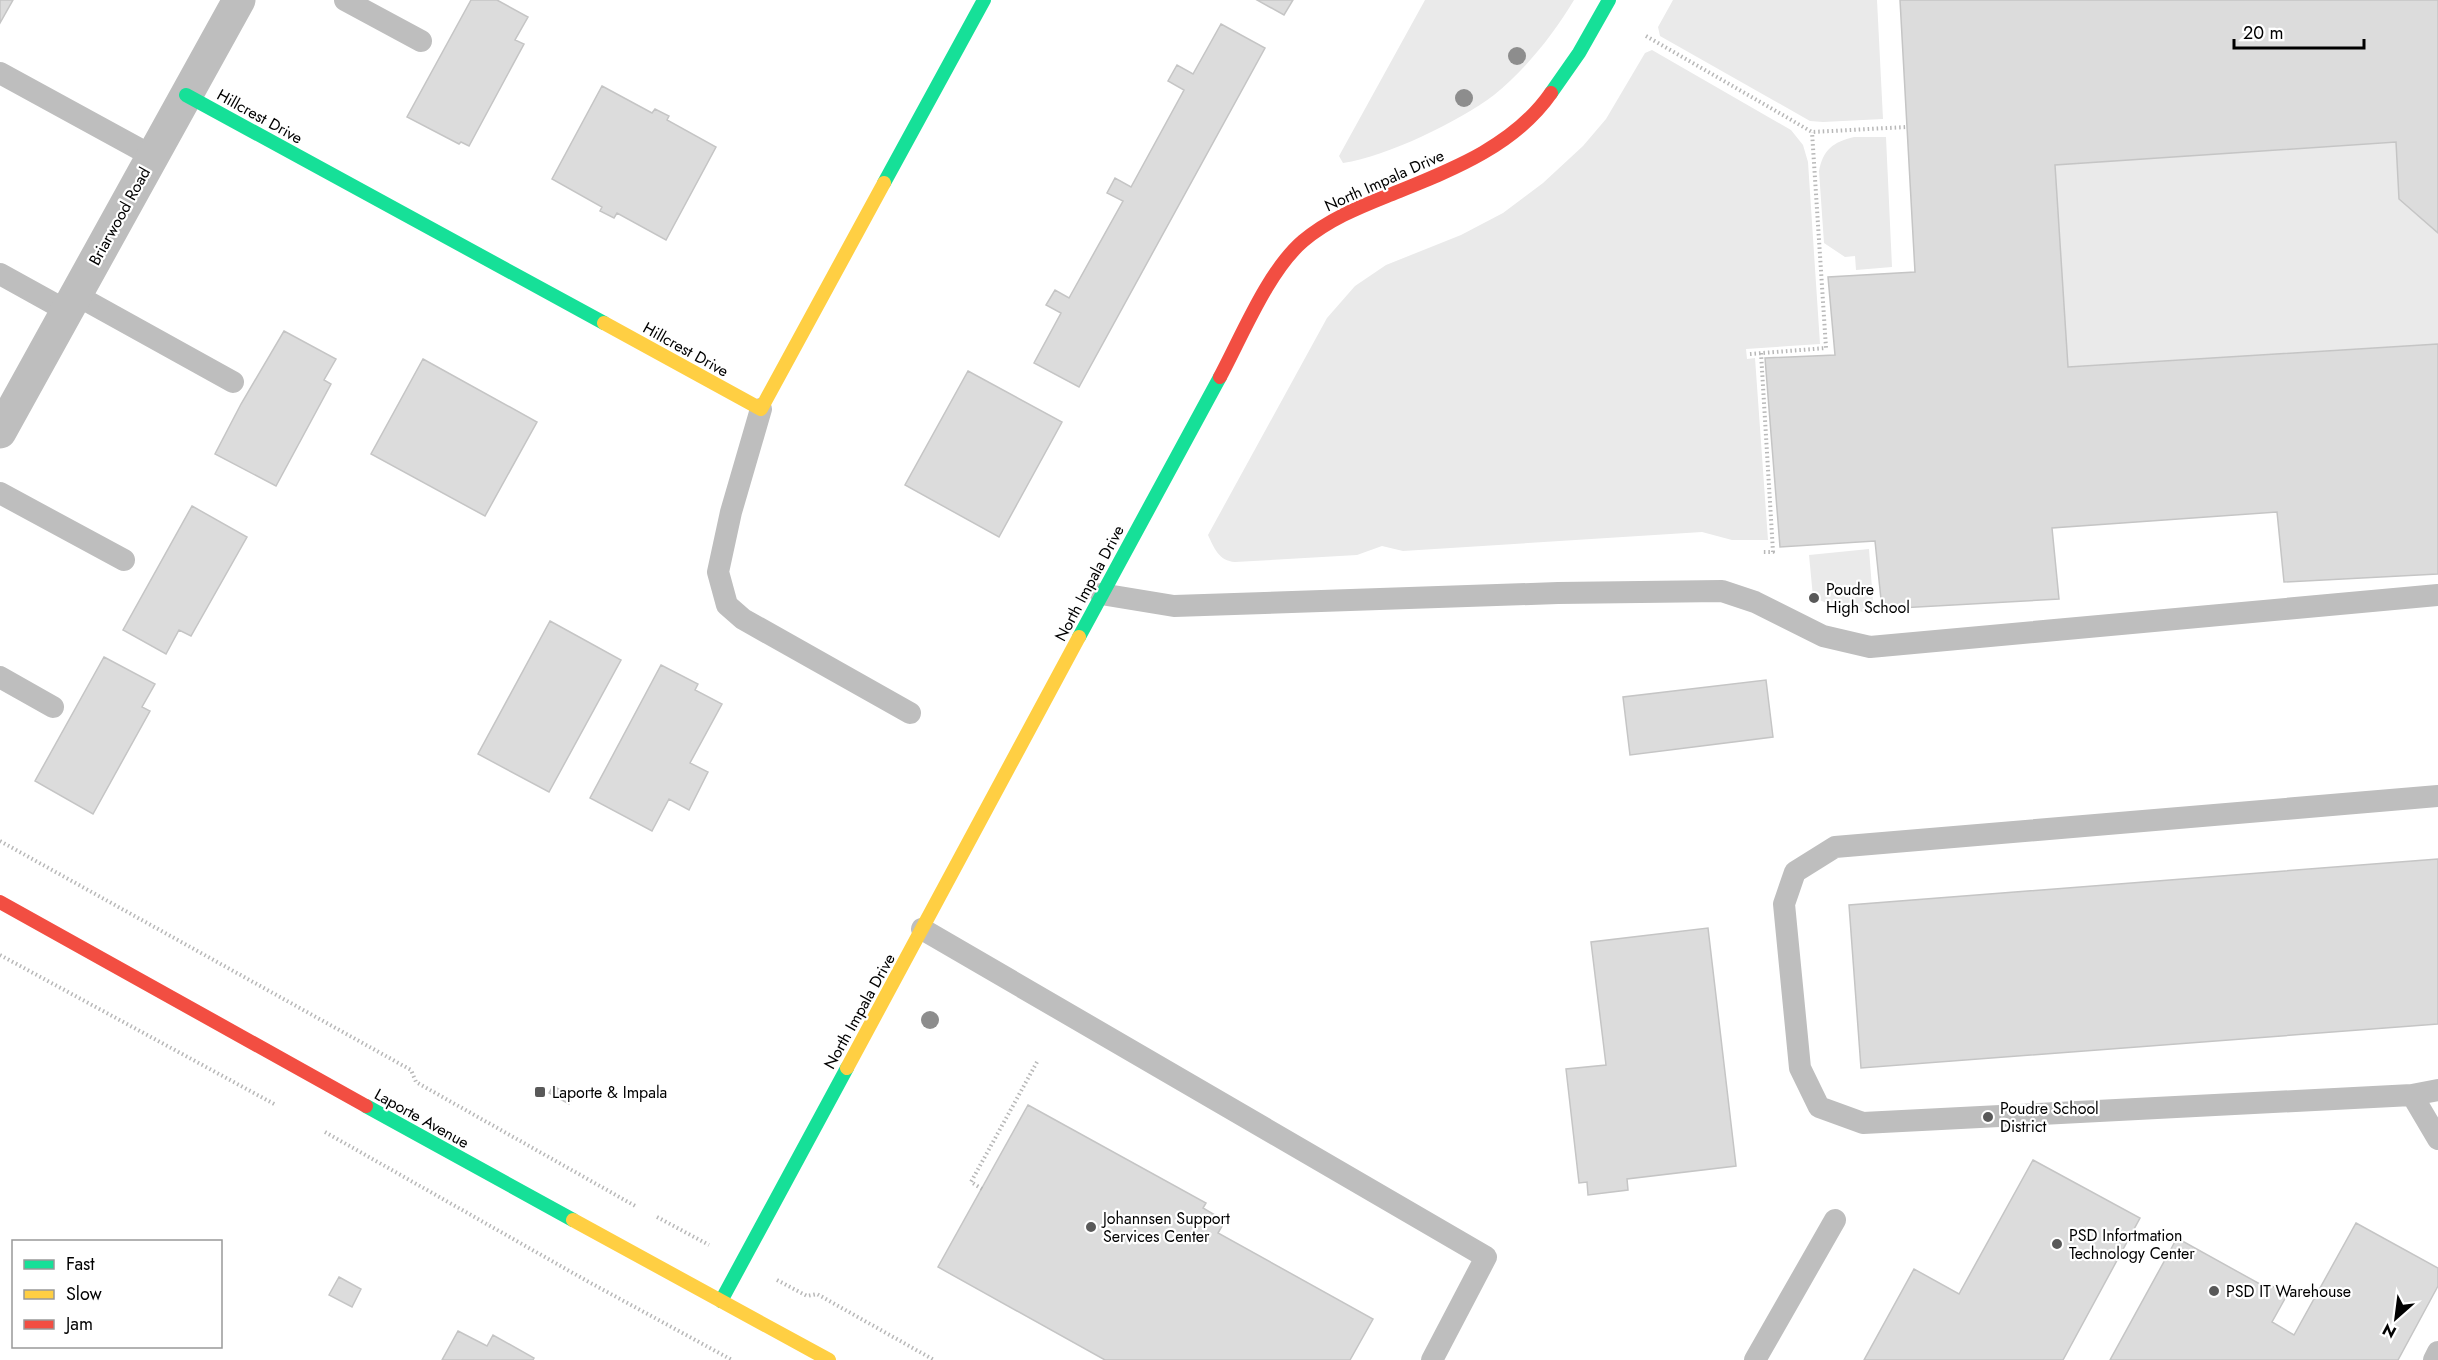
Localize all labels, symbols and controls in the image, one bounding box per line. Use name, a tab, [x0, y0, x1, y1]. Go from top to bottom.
scale bar	[2234, 12, 2364, 50]
text: 20 m	[2243, 20, 2283, 46]
street label: Hillcrest Drive	[213, 83, 307, 149]
street label: North Impala Drive	[1321, 144, 1448, 217]
street label: Briarwood Road	[83, 163, 156, 269]
street label: Hillcrest Drive	[639, 316, 733, 382]
street label: North Impala Drive	[1049, 521, 1130, 645]
place label: Poudre High School	[1826, 578, 1910, 619]
marker: Poudre High School	[1807, 591, 1821, 605]
street label: North Impala Drive	[818, 949, 901, 1073]
place label: Laporte & Impala	[552, 1081, 667, 1104]
street label: Laporte Avenue	[370, 1083, 473, 1154]
marker: Laporte & Impala	[533, 1085, 547, 1099]
place label: Poudre School District	[2000, 1097, 2099, 1138]
marker: Poudre School District	[1981, 1110, 1995, 1124]
place label: Johannsen Support Services Center	[1101, 1207, 1230, 1248]
marker: Johannsen Support Services Center	[1084, 1220, 1098, 1234]
place label: PSD Infortmation Technology Center	[2069, 1224, 2195, 1265]
marker: PSD Infortmation Technology Center	[2050, 1237, 2064, 1251]
legend	[12, 1240, 222, 1348]
text: Fast	[66, 1251, 95, 1277]
place label: PSD IT Warehouse	[2226, 1280, 2351, 1303]
text: Slow	[66, 1281, 103, 1307]
marker: PSD IT Warehouse	[2207, 1284, 2221, 1298]
north arrow	[2366, 1288, 2426, 1348]
text: Jam	[64, 1311, 93, 1337]
text: N	[2378, 1318, 2400, 1344]

